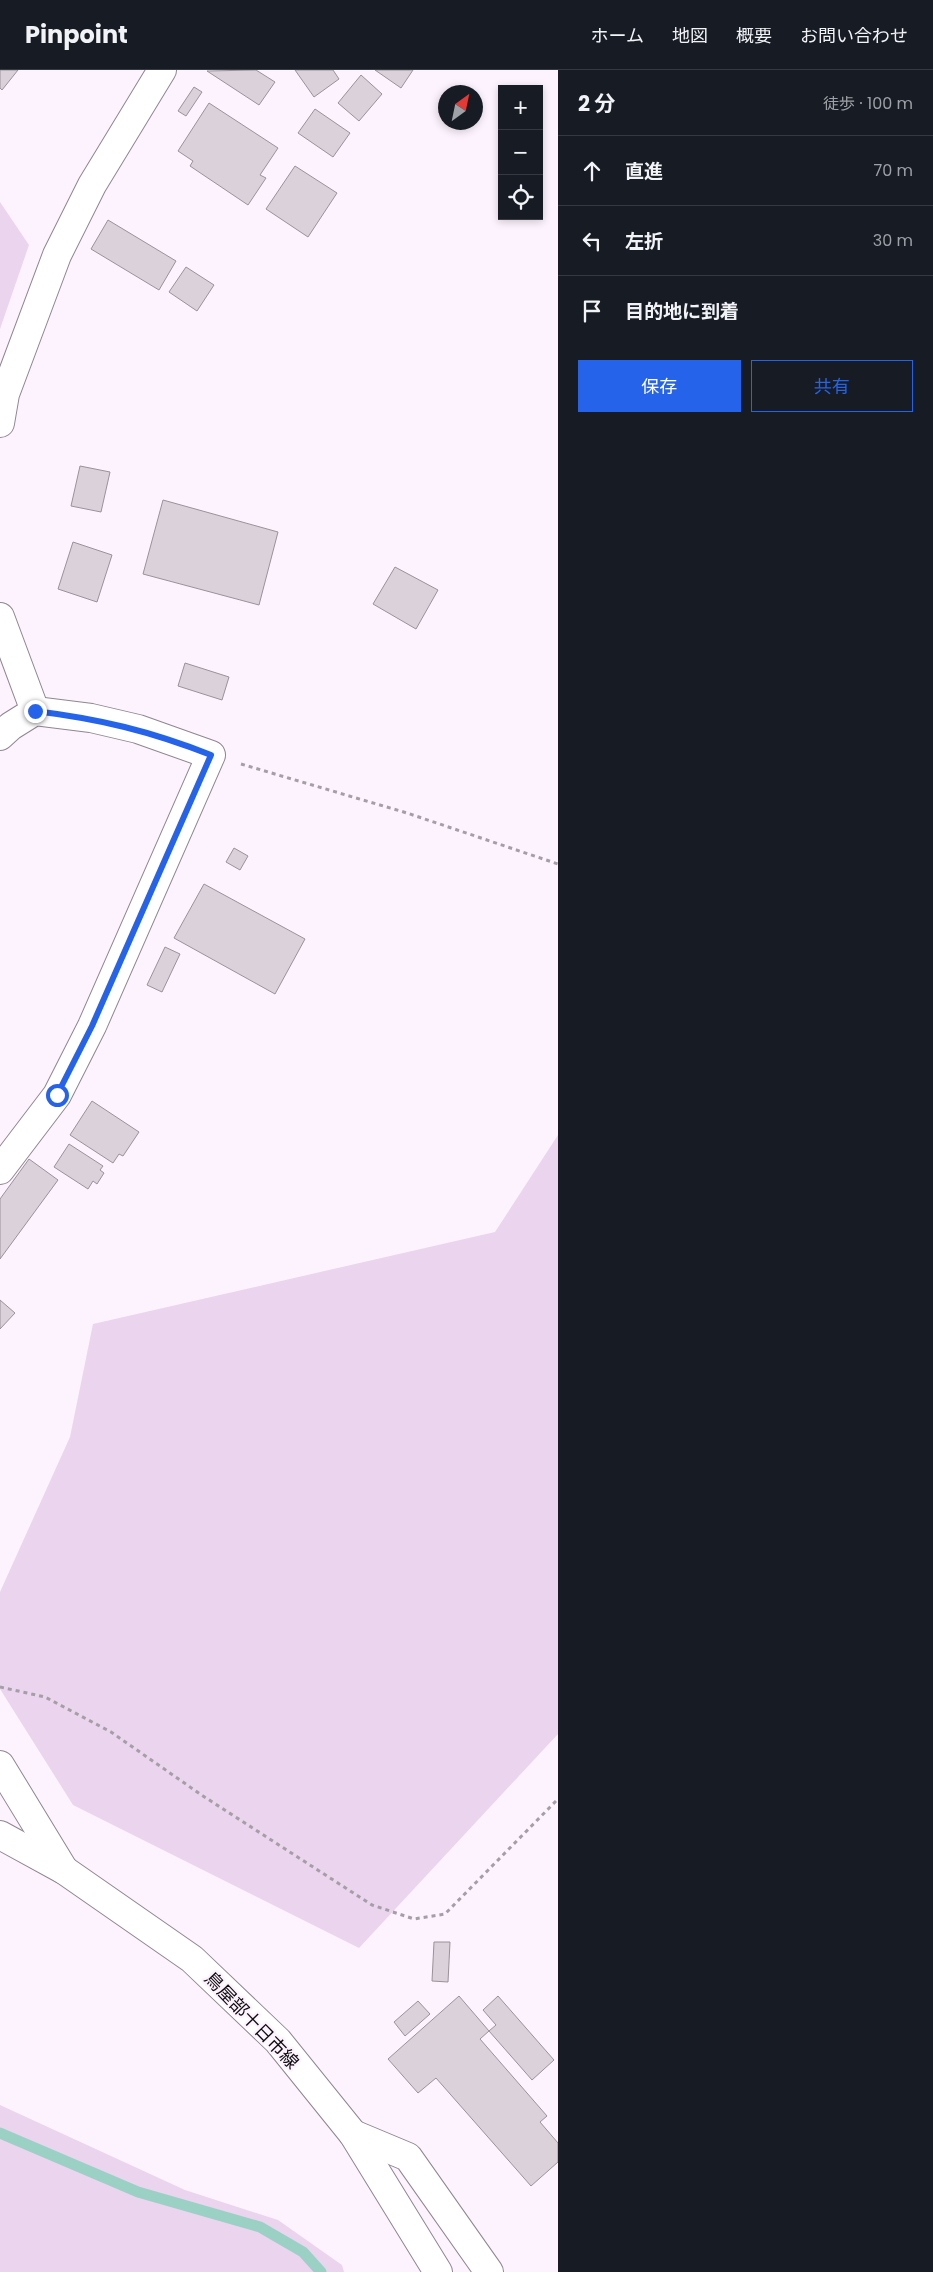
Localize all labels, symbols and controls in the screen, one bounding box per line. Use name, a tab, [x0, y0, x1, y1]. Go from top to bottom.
text: Pinpoint	[25, 18, 128, 51]
text: ホーム	[591, 23, 644, 48]
text: 地図	[672, 23, 708, 48]
text: 概要	[736, 23, 772, 48]
text: お問い合わせ	[800, 23, 908, 48]
north arrow	[438, 85, 483, 130]
map controls	[498, 85, 543, 220]
button: +	[498, 85, 543, 130]
text: 2 分	[578, 89, 615, 118]
text: 徒歩 · 100 m	[823, 92, 913, 115]
button: −	[498, 130, 543, 175]
icon: ahead	[578, 157, 606, 185]
text: 直進	[625, 158, 663, 185]
text: 70 m	[873, 159, 913, 182]
button: locate	[498, 175, 543, 220]
icon: left	[578, 227, 606, 255]
text: 左折	[625, 228, 663, 255]
text: 30 m	[873, 229, 913, 252]
icon: arrive	[578, 297, 606, 325]
text: 目的地に到着	[625, 298, 739, 325]
button: 保存	[578, 360, 741, 412]
button: 共有	[751, 360, 913, 412]
route end	[24, 700, 47, 723]
route start	[46, 1084, 69, 1107]
street label: 鳥屋部十日市線	[199, 1966, 305, 2074]

